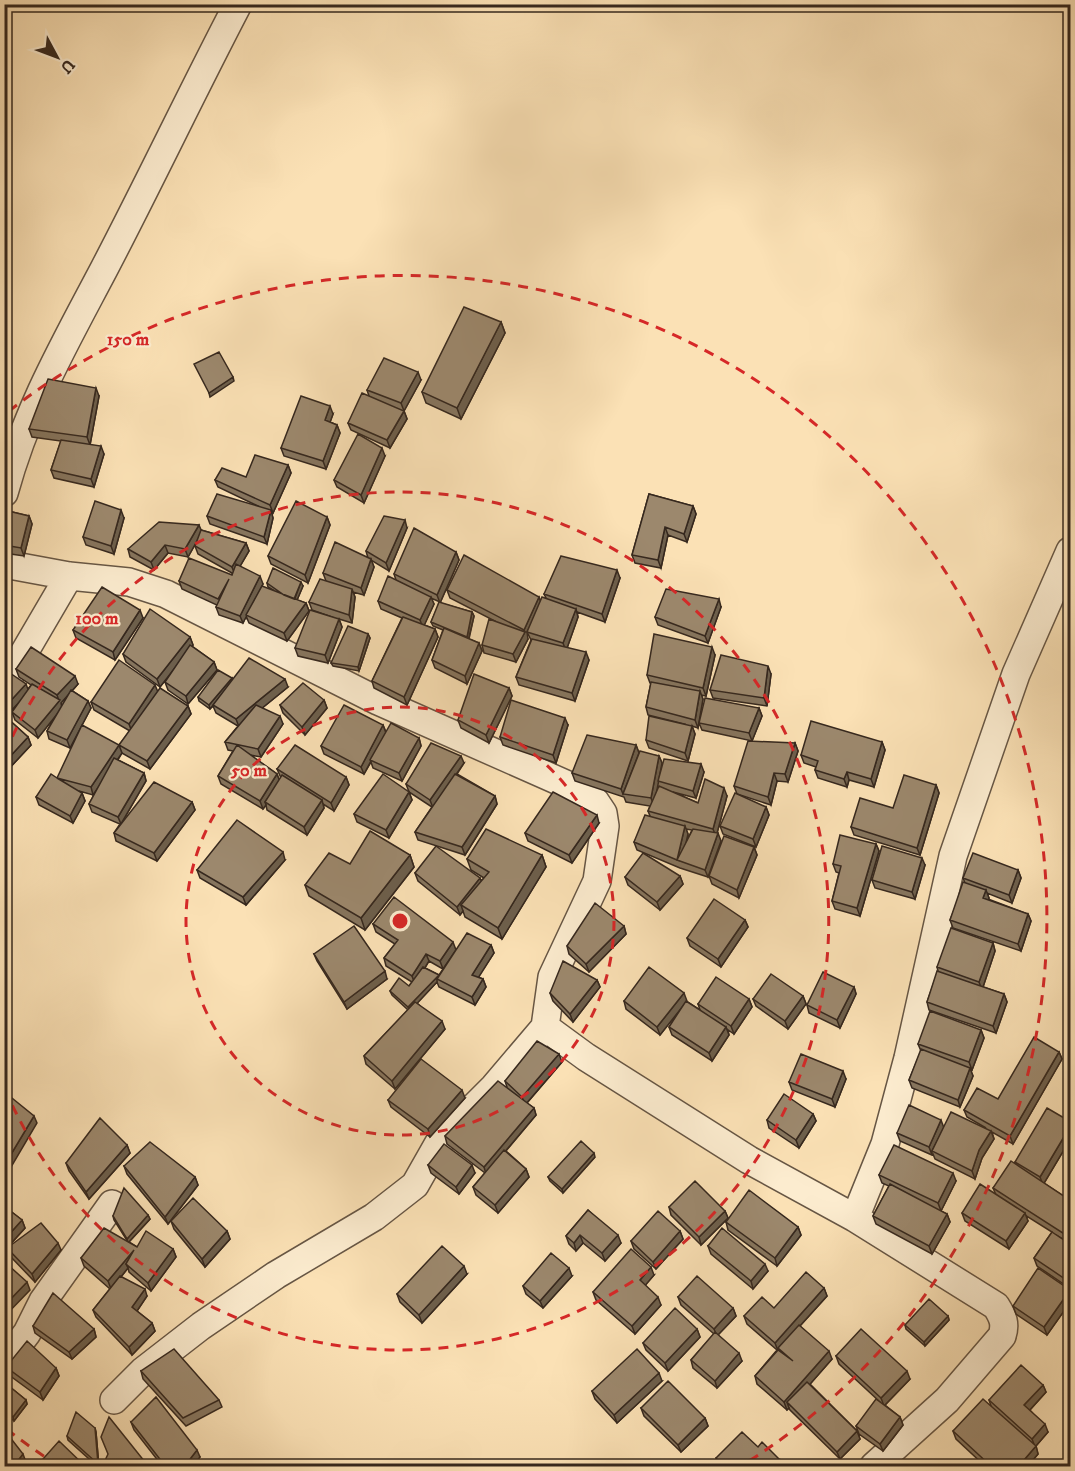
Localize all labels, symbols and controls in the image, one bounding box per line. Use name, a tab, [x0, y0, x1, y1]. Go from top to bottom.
north arrow	[27, 27, 87, 87]
text: U	[56, 55, 79, 78]
text: 150 m	[107, 329, 150, 351]
text: 100 m	[75, 608, 119, 630]
text: 50 m	[230, 760, 267, 782]
centre of rings	[390, 911, 410, 931]

